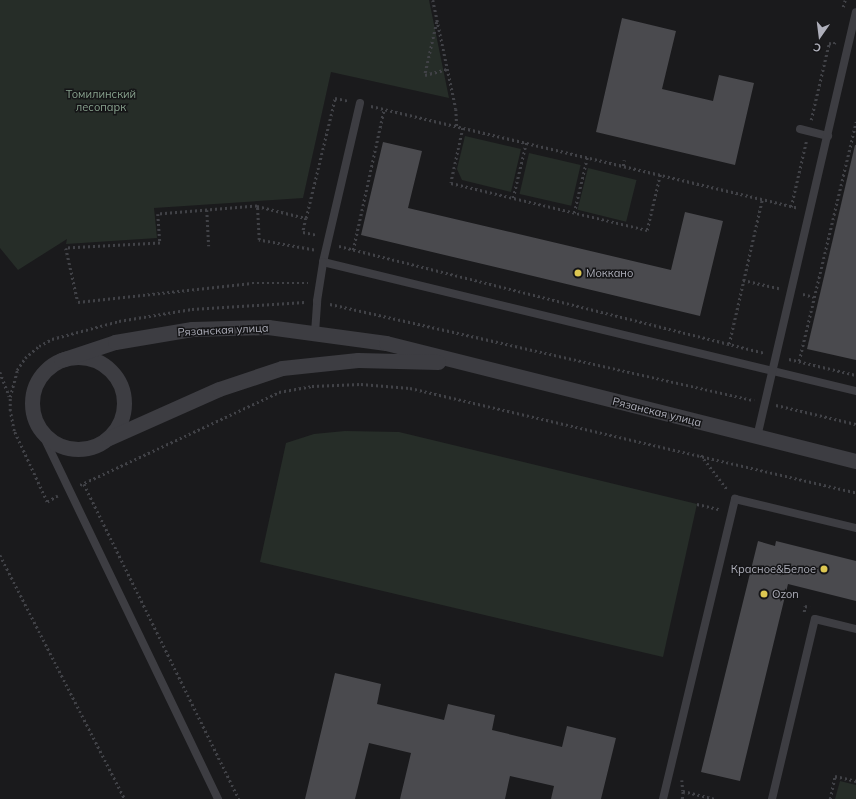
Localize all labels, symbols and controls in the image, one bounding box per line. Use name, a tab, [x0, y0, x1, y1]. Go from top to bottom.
north arrow	[800, 16, 840, 56]
text: С	[812, 40, 822, 55]
park label: Томилинский лесопарк	[66, 88, 136, 114]
place label: Моккано	[586, 266, 633, 280]
marker: Моккано	[573, 268, 583, 278]
street label: Рязанская улица	[177, 321, 269, 339]
street label: Рязанская улица	[611, 395, 703, 429]
place label: Красное&Белое	[731, 562, 816, 576]
marker: Красное&Белое	[819, 564, 829, 574]
place label: Ozon	[772, 587, 799, 601]
marker: Ozon	[759, 589, 769, 599]

